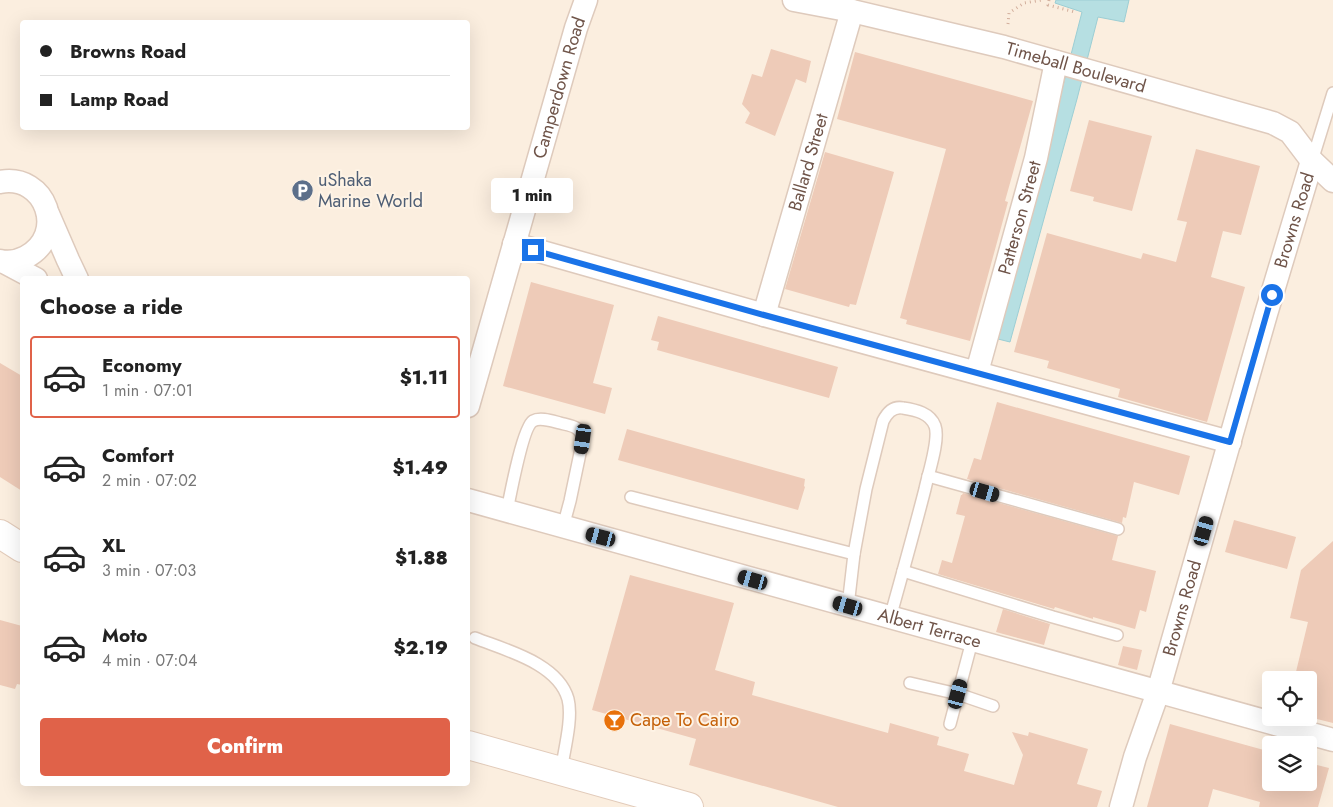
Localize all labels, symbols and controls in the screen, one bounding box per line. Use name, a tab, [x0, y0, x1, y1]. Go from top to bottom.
street label: Camperdown Road	[526, 13, 592, 162]
street label: Timeball Boulevard	[1003, 35, 1149, 99]
text: Browns Road	[70, 38, 186, 65]
text: Lamp Road	[70, 86, 169, 113]
street label: Ballard Street	[782, 110, 835, 214]
street label: Patterson Street	[991, 157, 1048, 278]
place label: uShaka Marine World	[318, 167, 423, 214]
street label: Browns Road	[1268, 169, 1321, 271]
parking icon: uShaka Marine World	[290, 178, 314, 202]
callout: 1 min	[492, 178, 574, 212]
text: 1 min	[512, 184, 552, 207]
route end	[522, 239, 544, 261]
route start	[1261, 284, 1283, 306]
text: Choose a ride	[40, 290, 183, 322]
text: Economy	[102, 352, 182, 379]
icon: car	[42, 355, 87, 400]
text: $1.11	[400, 364, 448, 391]
text: 1 min · 07:01	[102, 379, 193, 402]
car	[573, 423, 592, 455]
text: Comfort	[102, 442, 174, 469]
icon: car	[42, 445, 87, 490]
text: $1.49	[393, 454, 448, 481]
text: 2 min · 07:02	[102, 469, 197, 492]
car	[968, 481, 1001, 503]
car	[1192, 515, 1215, 547]
car	[584, 526, 617, 548]
text: XL	[102, 532, 125, 559]
icon: car	[42, 535, 87, 580]
text: $1.88	[395, 544, 448, 571]
street label: Browns Road	[1156, 557, 1208, 659]
text: 3 min · 07:03	[102, 559, 196, 582]
car	[736, 569, 769, 591]
car	[831, 595, 864, 617]
street label: Albert Terrace	[875, 601, 984, 655]
text: Moto	[102, 622, 147, 649]
icon: car	[42, 625, 87, 670]
text: $2.19	[393, 634, 448, 661]
text: 4 min · 07:04	[102, 649, 197, 672]
map controls	[1262, 671, 1317, 791]
button: locate	[1262, 671, 1317, 726]
car	[946, 678, 969, 710]
place label: Cape To Cairo	[630, 707, 739, 733]
bar icon: Cape To Cairo	[602, 708, 626, 732]
button: Confirm	[40, 718, 450, 776]
button: layers	[1262, 736, 1317, 791]

